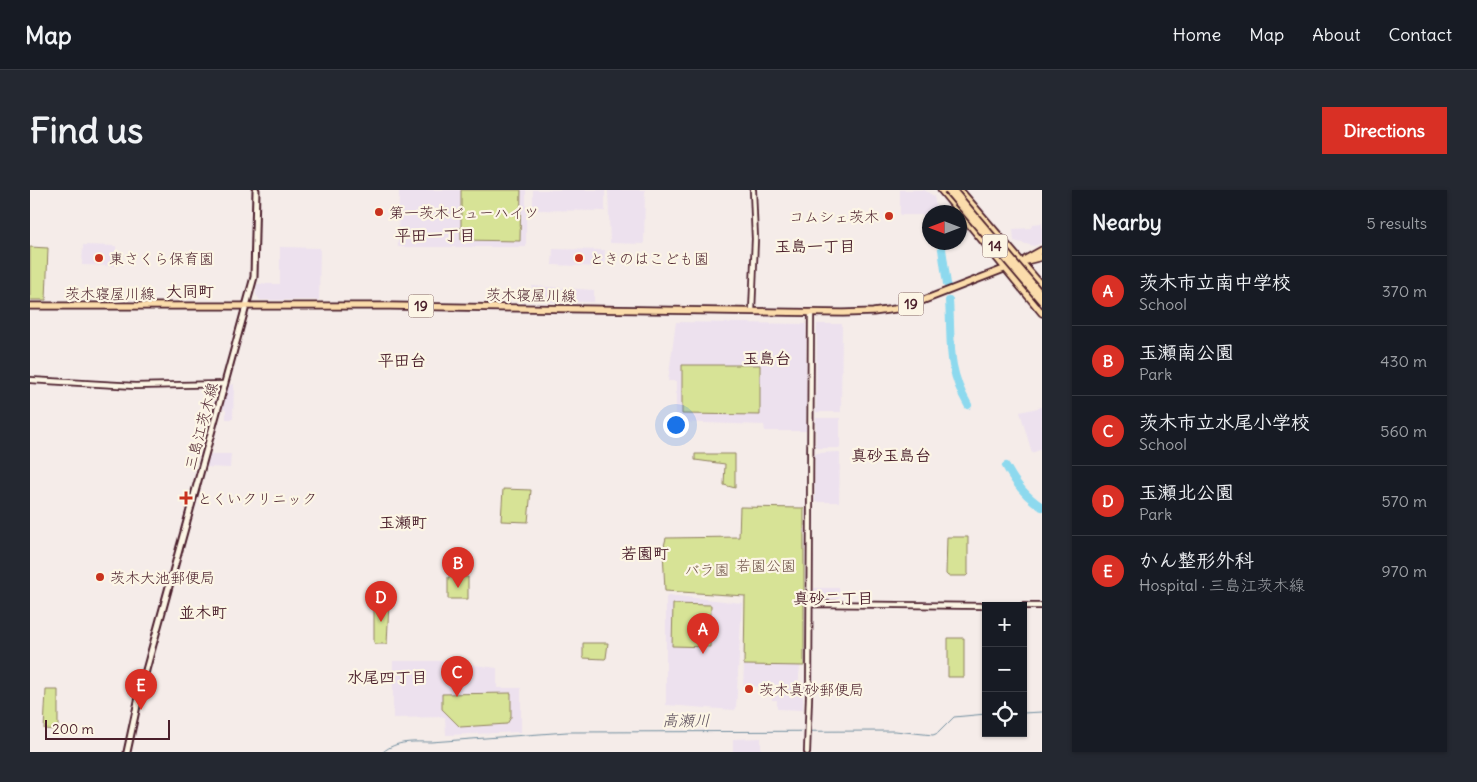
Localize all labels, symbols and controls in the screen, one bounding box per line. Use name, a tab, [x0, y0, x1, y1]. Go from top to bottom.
text: Map	[25, 20, 72, 50]
text: Home	[1173, 23, 1221, 46]
text: Map	[1249, 23, 1284, 46]
text: About	[1312, 23, 1360, 46]
text: Contact	[1388, 23, 1452, 46]
button: Directions	[1322, 107, 1447, 154]
text: Find us	[30, 108, 143, 152]
place label: 第一茨木ビューハイツ	[389, 203, 539, 222]
north arrow	[922, 205, 967, 250]
marker: 第一茨木ビューハイツ	[373, 206, 385, 218]
place label: コムシェ茨木	[789, 207, 879, 226]
text: Nearby	[1092, 209, 1162, 236]
marker: コムシェ茨木	[883, 210, 895, 222]
text: 5 results	[1366, 213, 1427, 233]
district label: 平田一丁目	[395, 225, 475, 245]
road number: 14	[982, 234, 1008, 258]
district label: 玉島一丁目	[775, 236, 855, 256]
place label: 東さくら保育園	[109, 249, 214, 268]
place label: ときのはこども園	[589, 249, 709, 268]
marker: 東さくら保育園	[93, 252, 105, 264]
marker: ときのはこども園	[573, 252, 585, 264]
text: 茨木市立南中学校	[1139, 270, 1291, 294]
district label: 大同町	[166, 281, 214, 301]
text: A	[1103, 281, 1113, 301]
text: 370 m	[1382, 281, 1427, 301]
street label: 茨木寝屋川線	[65, 284, 155, 303]
street label: 茨木寝屋川線	[486, 285, 576, 305]
road number: 19	[898, 292, 924, 316]
road number: 19	[408, 294, 434, 318]
text: School	[1139, 294, 1187, 314]
text: 玉瀬南公園	[1139, 340, 1234, 364]
district label: 玉島台	[743, 348, 791, 368]
district label: 平田台	[378, 350, 426, 370]
text: B	[1103, 351, 1113, 371]
text: 430 m	[1380, 351, 1427, 371]
text: Park	[1139, 364, 1172, 384]
street label: 三島江茨木線	[180, 380, 222, 472]
text: 茨木市立水尾小学校	[1139, 410, 1310, 434]
your location	[663, 412, 689, 438]
text: C	[1103, 421, 1113, 441]
text: 560 m	[1380, 421, 1427, 441]
text: School	[1139, 434, 1187, 454]
district label: 真砂玉島台	[851, 445, 931, 465]
text: 玉瀬北公園	[1139, 480, 1234, 504]
place label: とくいクリニック	[197, 489, 317, 508]
marker: とくいクリニック	[179, 491, 193, 505]
text: D	[1102, 491, 1114, 511]
text: 570 m	[1382, 491, 1427, 511]
text: Park	[1139, 504, 1172, 524]
district label: 玉瀬町	[379, 512, 427, 532]
district label: 若園町	[621, 543, 669, 563]
pin: B	[442, 547, 474, 588]
text: かん整形外科	[1139, 548, 1253, 572]
park label: 若園公園	[736, 556, 796, 575]
park label: バラ園	[684, 560, 730, 579]
text: E	[1103, 561, 1113, 581]
text: 970 m	[1382, 561, 1427, 581]
place label: 茨木大池郵便局	[110, 568, 215, 587]
marker: 茨木大池郵便局	[94, 571, 106, 583]
text: Hospital · 三島江茨木線	[1139, 575, 1305, 595]
pin: D	[365, 581, 397, 622]
district label: 真砂二丁目	[793, 588, 873, 608]
district label: 並木町	[179, 602, 227, 622]
map controls	[982, 602, 1027, 737]
button: +	[982, 602, 1027, 647]
pin: A	[687, 613, 719, 654]
button: −	[982, 647, 1027, 692]
pin: C	[441, 656, 473, 697]
district label: 水尾四丁目	[347, 667, 427, 687]
pin: E	[125, 669, 157, 710]
place label: 茨木真砂郵便局	[759, 680, 864, 699]
marker: 茨木真砂郵便局	[743, 683, 755, 695]
button: locate	[982, 692, 1027, 737]
water label: 高瀬川	[662, 710, 710, 730]
scale bar	[45, 717, 170, 740]
text: 200 m	[52, 720, 94, 738]

